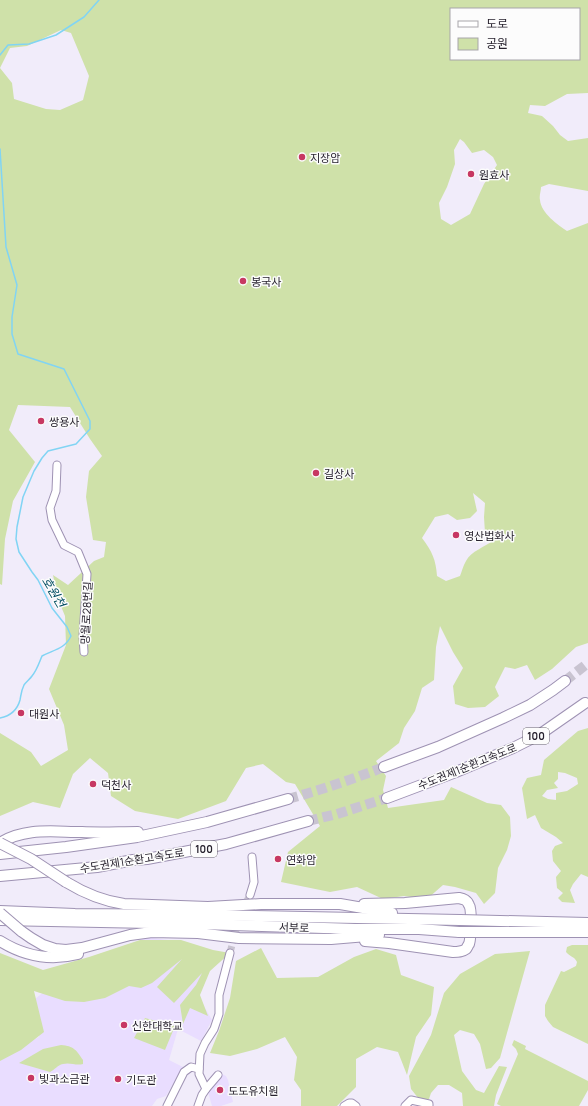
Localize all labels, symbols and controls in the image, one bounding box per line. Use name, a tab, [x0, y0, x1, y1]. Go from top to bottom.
legend	[450, 8, 580, 60]
text: 도로	[486, 15, 508, 32]
text: 공원	[486, 35, 508, 52]
place label: 지장암	[310, 150, 340, 165]
marker: 지장암	[297, 152, 307, 162]
place label: 원효사	[479, 167, 509, 182]
marker: 원효사	[466, 169, 476, 179]
place label: 봉국사	[251, 274, 281, 289]
marker: 봉국사	[238, 276, 248, 286]
place label: 쌍용사	[49, 414, 79, 429]
marker: 쌍용사	[36, 416, 46, 426]
place label: 길상사	[324, 466, 354, 481]
marker: 길상사	[311, 468, 321, 478]
place label: 영산법화사	[464, 528, 515, 543]
marker: 영산법화사	[451, 530, 461, 540]
water label: 호원천	[38, 573, 71, 612]
street label: 망월로28번길	[77, 581, 95, 645]
place label: 대원사	[29, 706, 59, 721]
marker: 대원사	[16, 708, 26, 718]
road number: 100	[523, 728, 549, 744]
street label: 수도권제1순환고속도로	[415, 739, 519, 793]
place label: 덕천사	[101, 777, 131, 792]
marker: 덕천사	[88, 779, 98, 789]
road number: 100	[191, 841, 217, 857]
street label: 수도권제1순환고속도로	[79, 844, 185, 876]
place label: 연화암	[286, 852, 316, 867]
marker: 연화암	[273, 854, 283, 864]
street label: 서부로	[279, 919, 309, 935]
place label: 신한대학교	[132, 1018, 183, 1033]
marker: 신한대학교	[119, 1020, 129, 1030]
place label: 빛과소금관	[39, 1071, 90, 1086]
place label: 기도관	[126, 1072, 156, 1087]
marker: 빛과소금관	[26, 1073, 36, 1083]
marker: 기도관	[113, 1074, 123, 1084]
place label: 도도유치원	[228, 1083, 279, 1098]
marker: 도도유치원	[215, 1085, 225, 1095]

